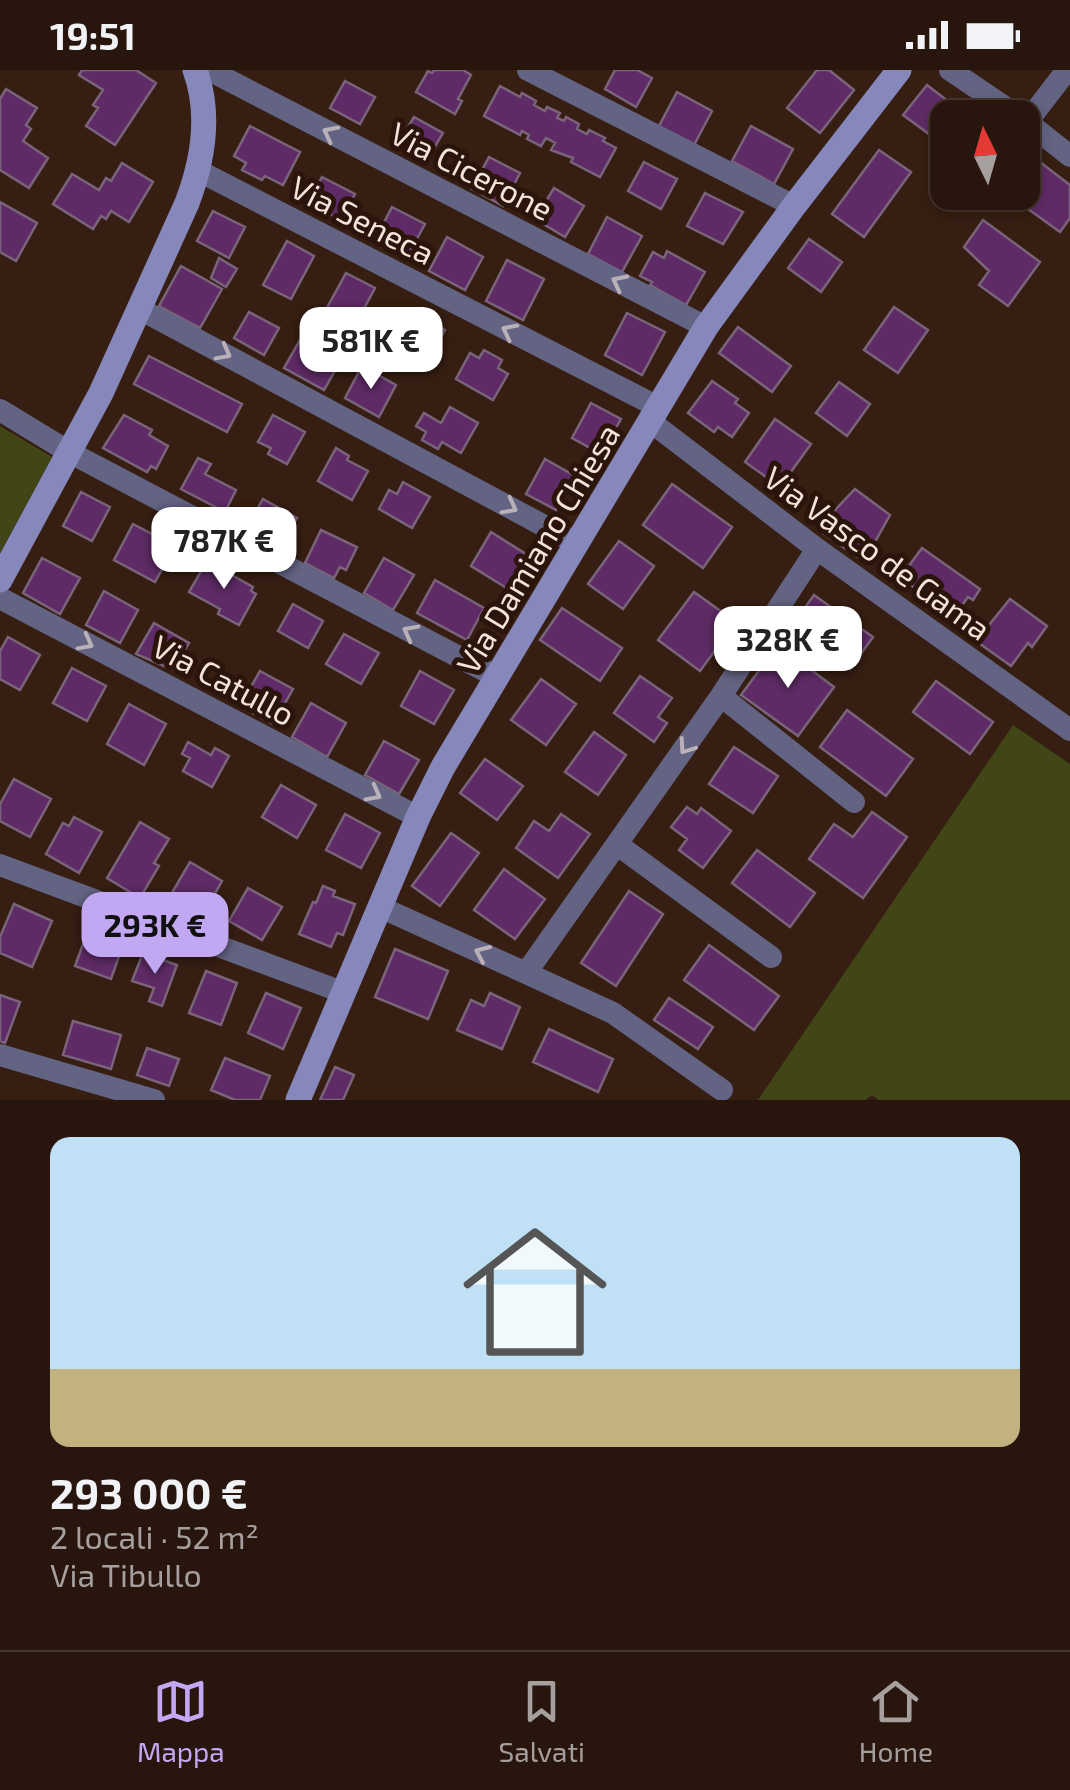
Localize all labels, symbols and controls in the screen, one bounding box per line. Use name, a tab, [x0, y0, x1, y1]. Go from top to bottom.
text: 19:51	[50, 12, 136, 58]
north arrow	[930, 100, 1040, 210]
map controls	[930, 100, 1040, 210]
street label: Via Cicerone	[384, 113, 560, 227]
one-way arrow	[323, 126, 341, 145]
street label: Via Seneca	[285, 167, 441, 271]
one-way arrow	[611, 275, 630, 295]
pin: 581K €	[290, 307, 452, 392]
text: 581K €	[322, 320, 420, 358]
one-way arrow	[502, 324, 520, 343]
one-way arrow	[214, 341, 232, 361]
street label: Via Damiano Chiesa	[448, 416, 626, 680]
street label: Via Vasco de Gama	[757, 457, 999, 647]
one-way arrow	[500, 495, 518, 515]
pin: 787K €	[143, 507, 305, 592]
text: 787K €	[173, 520, 275, 558]
pin: 328K €	[707, 606, 869, 691]
text: 328K €	[736, 619, 840, 657]
one-way arrow	[403, 624, 421, 644]
street label: Via Catullo	[146, 626, 302, 732]
one-way arrow	[76, 631, 94, 650]
one-way arrow	[680, 736, 698, 755]
one-way arrow	[363, 782, 381, 801]
pin: 293K €	[74, 892, 236, 977]
text: 293K €	[103, 905, 207, 943]
one-way arrow	[474, 945, 492, 965]
icon: home	[445, 1202, 625, 1382]
text: 293 000 €	[50, 1467, 248, 1517]
text: 2 locali · 52 m²	[50, 1517, 259, 1555]
text: Via Tibullo	[50, 1555, 202, 1593]
tab: Mappa	[137, 1674, 225, 1768]
tab: Salvati	[499, 1674, 585, 1768]
tab: Home	[859, 1674, 933, 1768]

